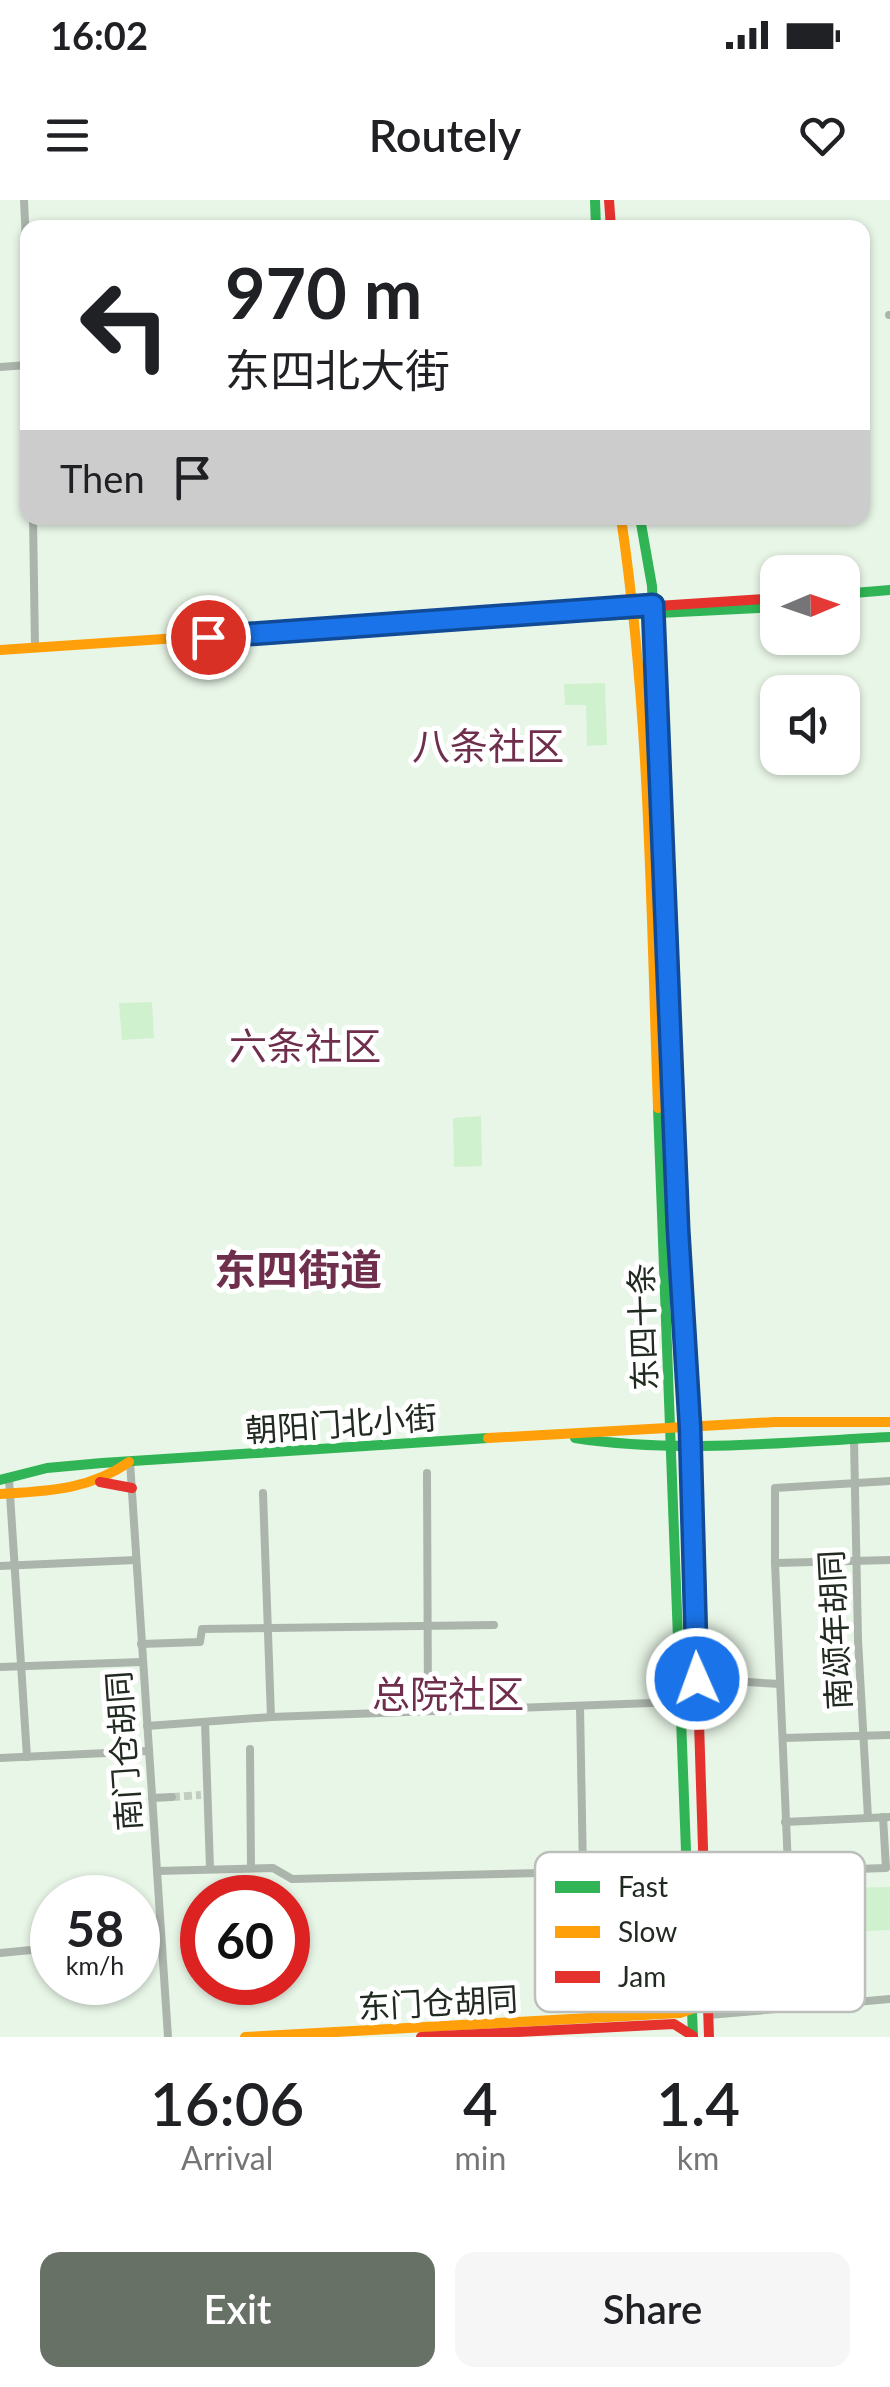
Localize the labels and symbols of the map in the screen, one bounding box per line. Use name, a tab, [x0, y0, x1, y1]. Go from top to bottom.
north arrow	[760, 555, 860, 655]
pin	[166, 595, 251, 680]
district label: 八条社区	[412, 722, 564, 768]
district label: 六条社区	[229, 1022, 381, 1068]
district label: 东四街道	[214, 1244, 382, 1294]
street label: 东四十条	[620, 1262, 664, 1392]
street label: 朝阳门北小街	[244, 1397, 438, 1449]
street label: 南颂年胡同	[810, 1549, 858, 1711]
position arrow	[645, 1627, 749, 1731]
street label: 南门仓胡同	[98, 1670, 148, 1832]
district label: 总院社区	[372, 1670, 524, 1716]
legend	[535, 1852, 865, 2012]
text: Fast	[618, 1869, 668, 1903]
speed limit sign: 60	[180, 1875, 310, 2005]
text: Slow	[618, 1914, 677, 1948]
text: Jam	[618, 1959, 666, 1993]
street label: 东门仓胡同	[357, 1978, 519, 2026]

